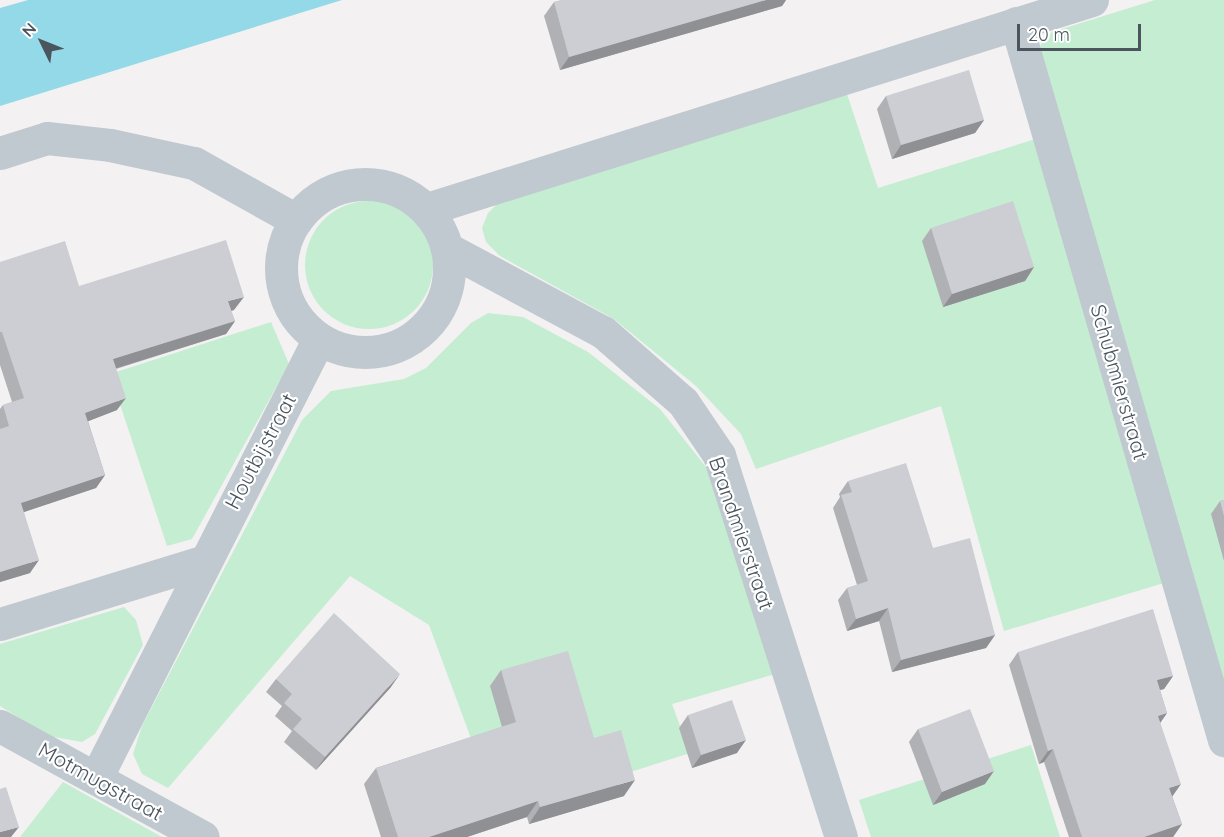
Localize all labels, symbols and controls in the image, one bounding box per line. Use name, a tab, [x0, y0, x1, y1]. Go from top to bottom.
north arrow	[12, 12, 72, 72]
scale bar	[1020, 12, 1144, 50]
text: N	[18, 19, 40, 41]
text: 20 m	[1028, 23, 1070, 46]
street label: Schubmierstraat	[1086, 301, 1154, 463]
street label: Houtbijstraat	[219, 389, 301, 513]
street label: Brandmierstraat	[704, 453, 780, 613]
street label: Motmugstraat	[34, 736, 168, 826]

